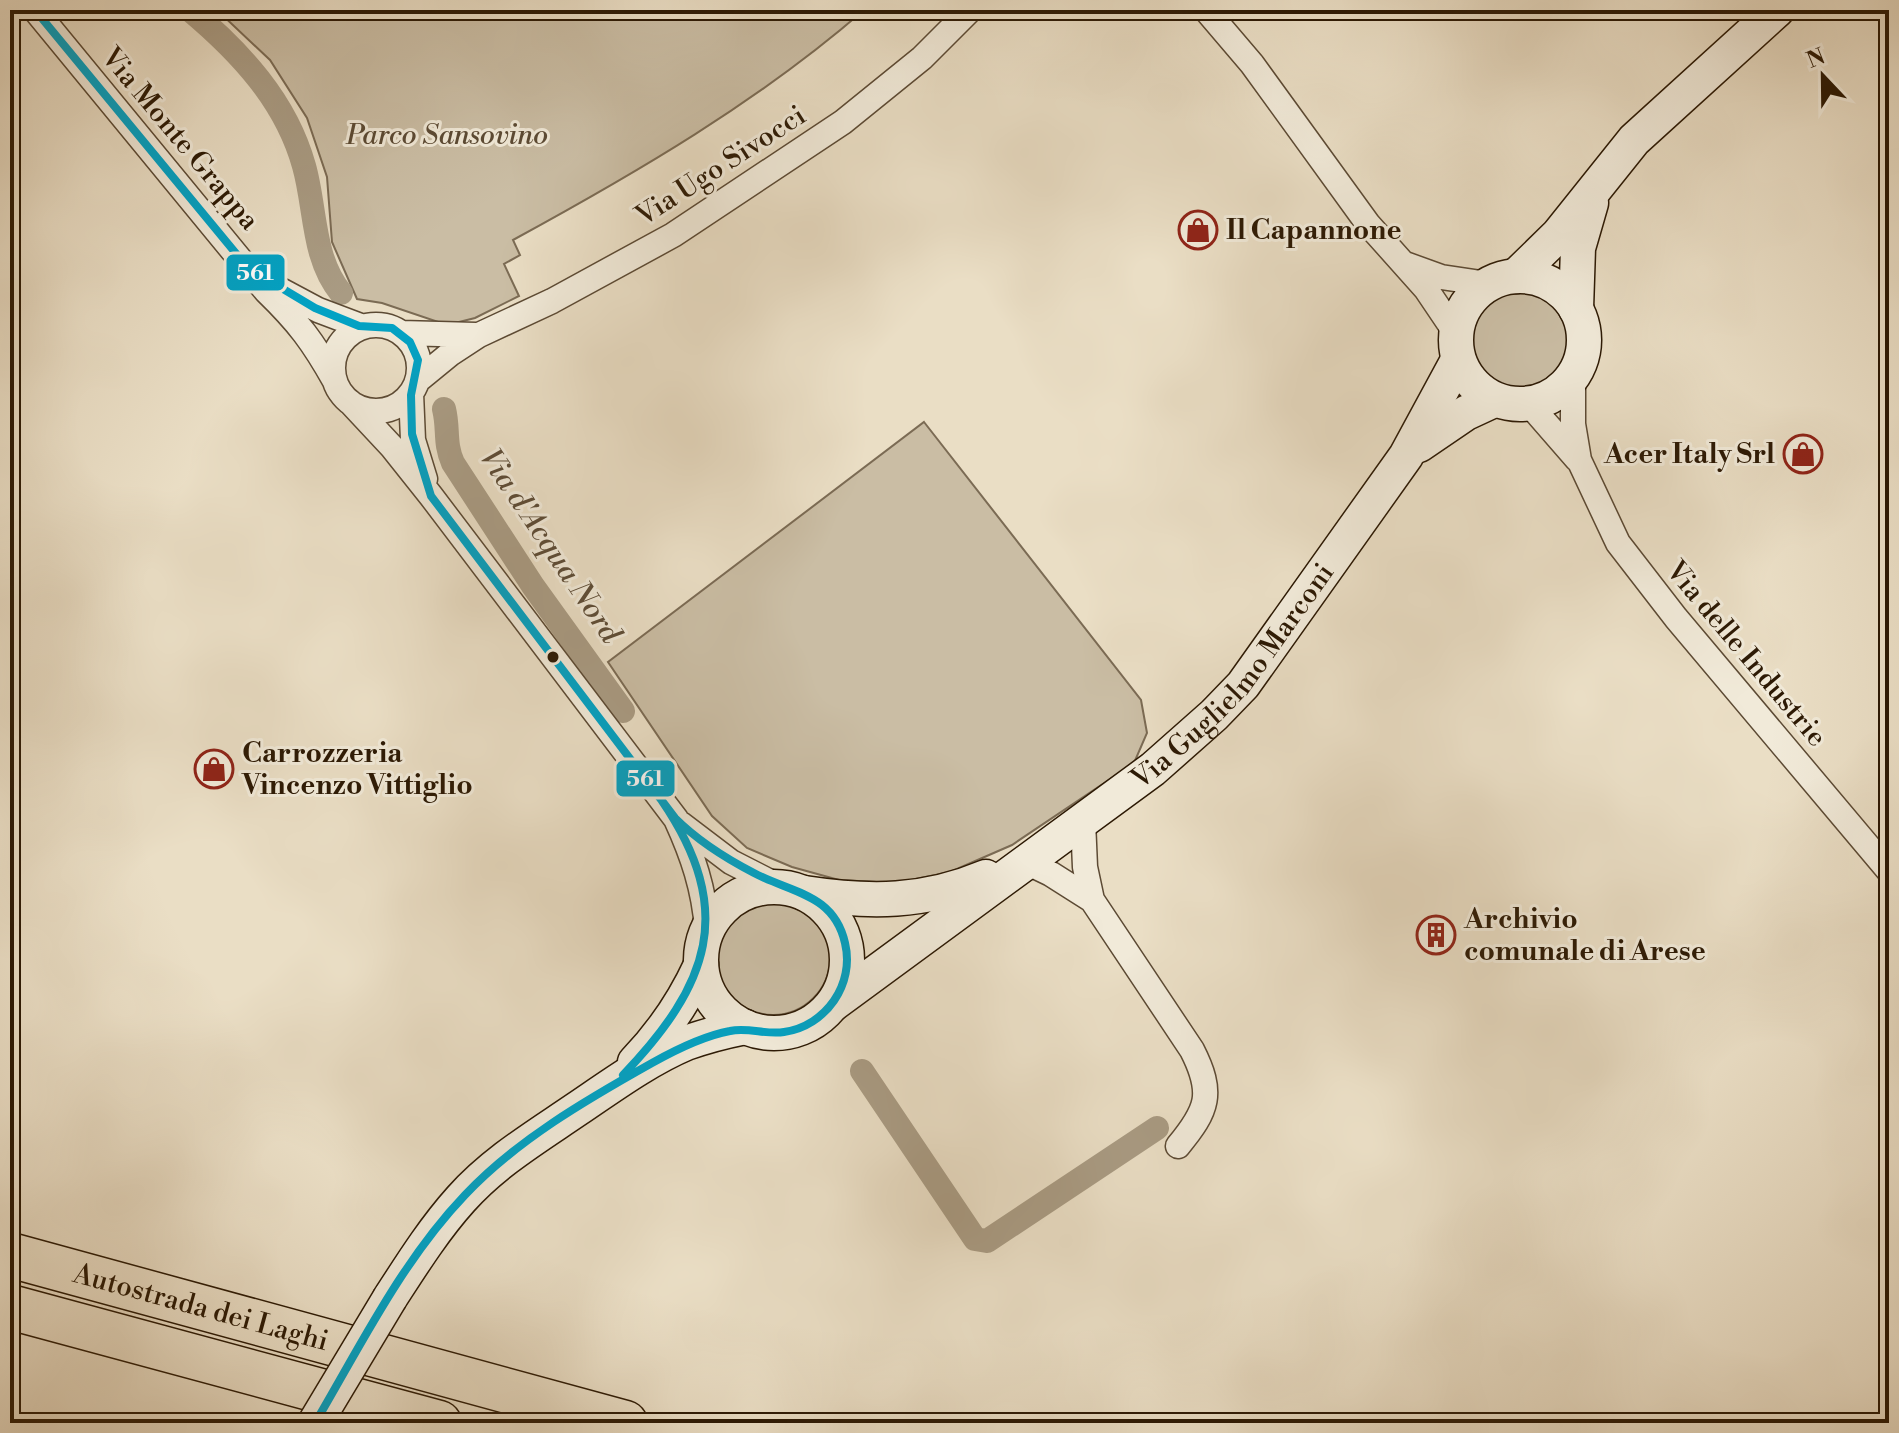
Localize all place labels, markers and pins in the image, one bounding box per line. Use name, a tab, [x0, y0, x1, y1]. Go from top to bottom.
shop icon: Il Capannone	[1177, 209, 1219, 251]
place label: Il Capannone	[1226, 213, 1402, 248]
shop icon: Acer Italy Srl	[1782, 433, 1824, 475]
place label: Acer Italy Srl	[1603, 437, 1775, 472]
unlabelled marker	[545, 649, 561, 665]
place label: Carrozzeria Vincenzo Vittiglio	[241, 736, 473, 803]
shop icon: Carrozzeria Vincenzo Vittiglio	[193, 748, 235, 790]
place label: Archivio comunale di Arese	[1463, 902, 1706, 969]
building icon: Archivio comunale di Arese	[1415, 914, 1457, 956]

